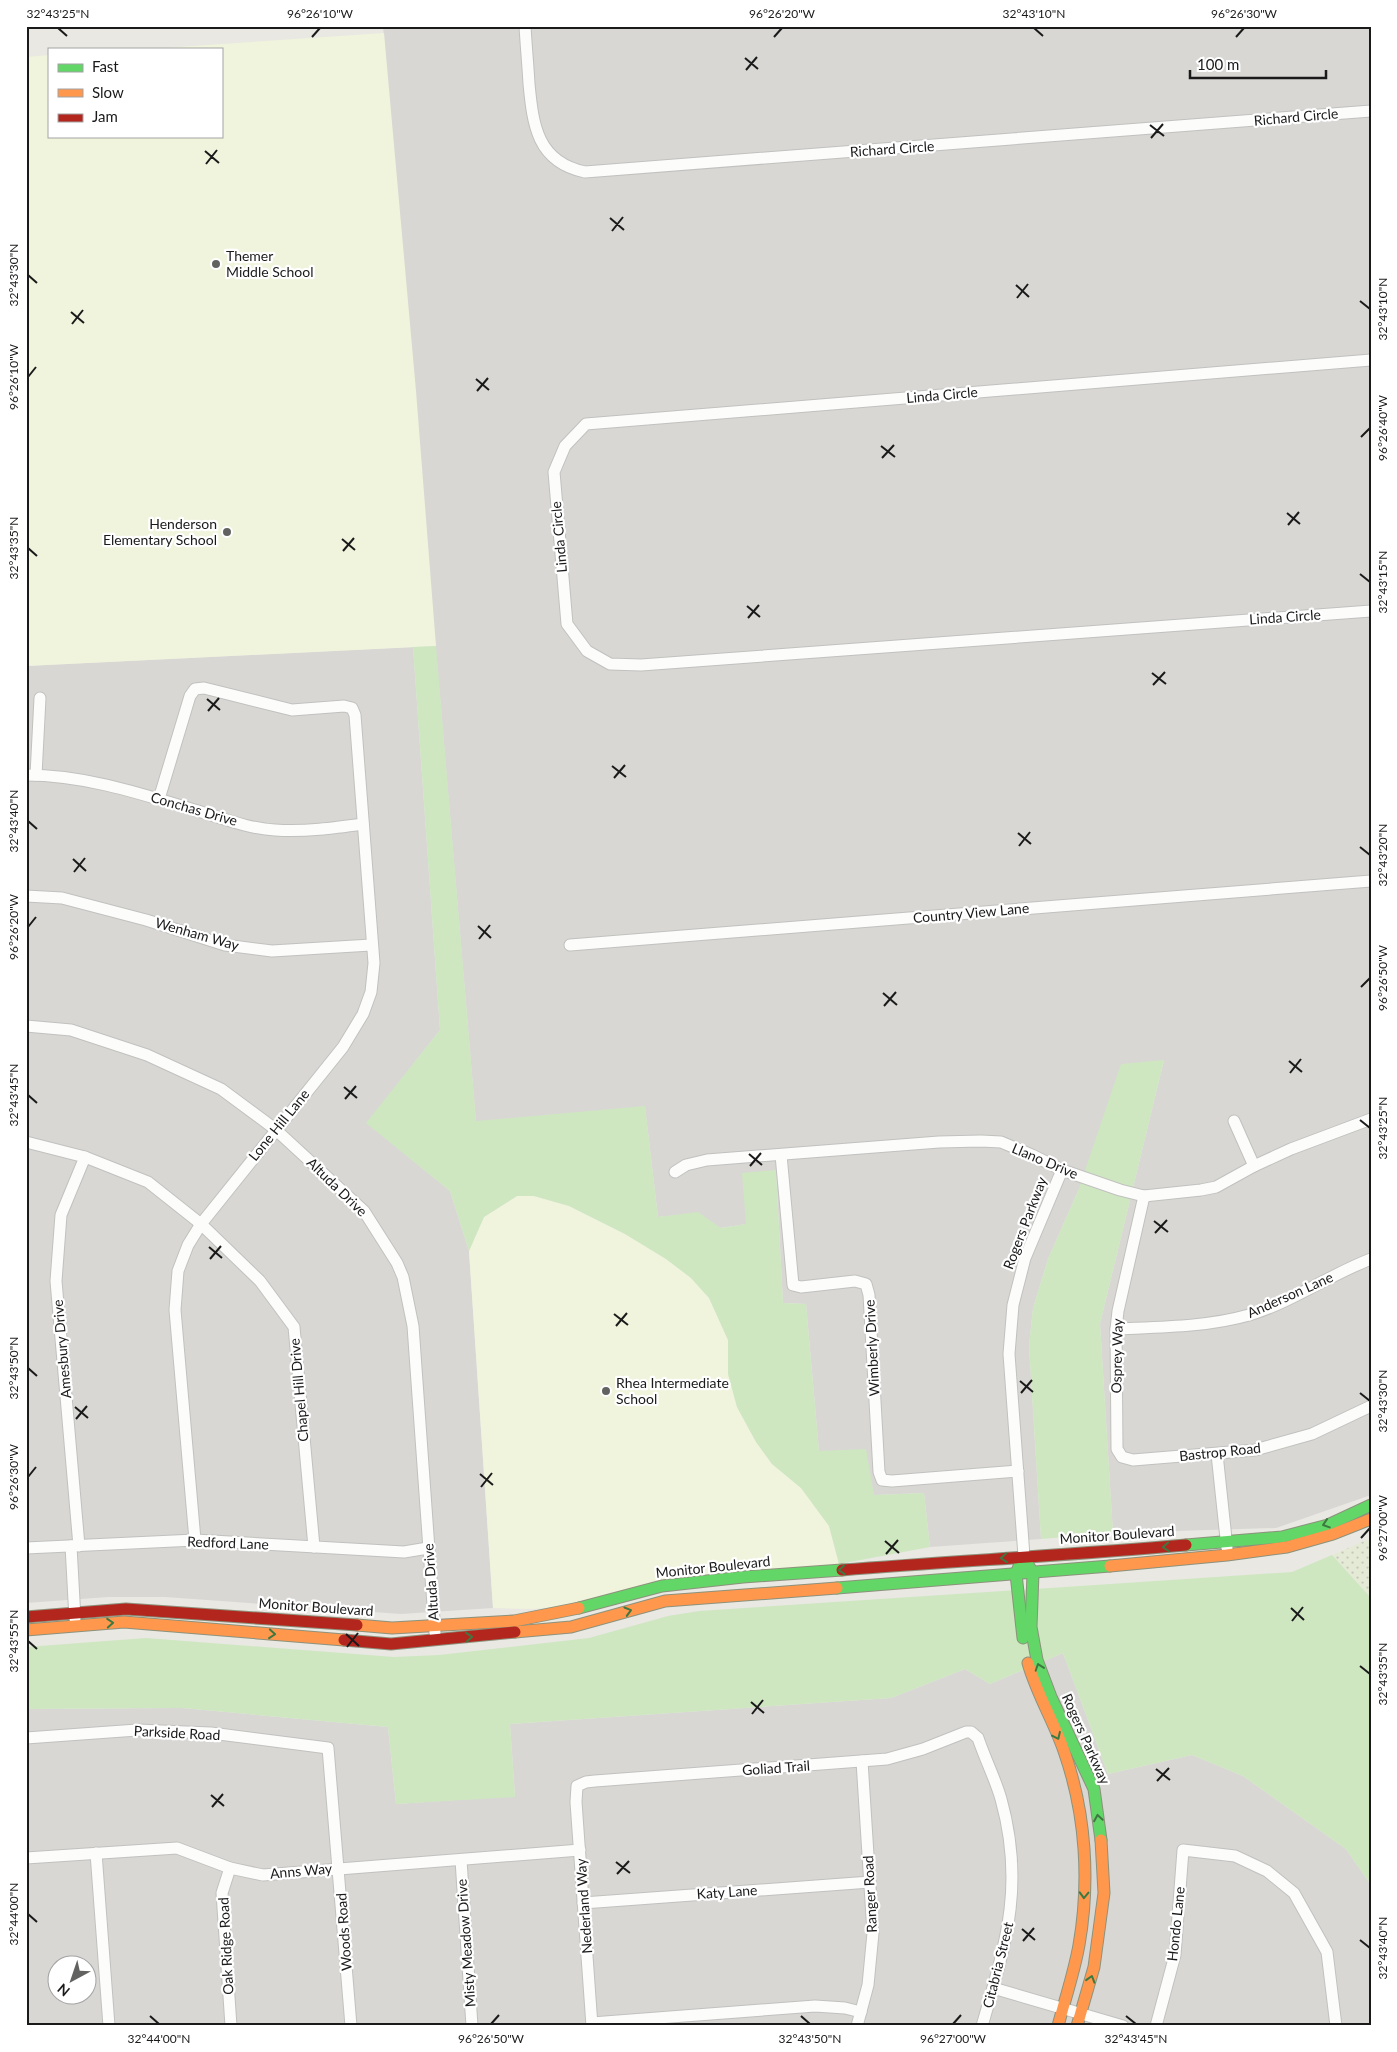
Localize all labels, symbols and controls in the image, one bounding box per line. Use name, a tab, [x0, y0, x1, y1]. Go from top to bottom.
text: 32°43'25"N	[27, 6, 89, 21]
text: 96°26'10"W	[287, 6, 354, 21]
text: 96°26'20"W	[749, 6, 816, 21]
text: 32°43'10"N	[1003, 6, 1065, 21]
text: 96°26'30"W	[1211, 6, 1278, 21]
legend	[48, 48, 222, 138]
scale bar	[1190, 48, 1326, 80]
text: 100 m	[1197, 55, 1239, 73]
text: Fast	[92, 57, 119, 75]
text: Slow	[92, 83, 124, 101]
street label: Richard Circle	[1253, 104, 1339, 129]
text: Jam	[92, 107, 118, 125]
street label: Richard Circle	[849, 137, 935, 160]
text: 32°43'30"N	[6, 244, 21, 306]
place label: Themer Middle School	[226, 247, 313, 280]
marker: Themer Middle School	[210, 258, 222, 270]
text: 32°43'10"N	[1375, 278, 1390, 340]
text: 96°26'10"W	[6, 343, 21, 410]
street label: Linda Circle	[906, 383, 978, 406]
text: 96°26'40"W	[1375, 394, 1390, 461]
street label: Linda Circle	[547, 501, 570, 573]
place label: Henderson Elementary School	[103, 515, 217, 548]
text: 32°43'35"N	[6, 517, 21, 579]
marker: Henderson Elementary School	[221, 526, 233, 538]
text: 32°43'15"N	[1375, 551, 1390, 613]
street label: Linda Circle	[1249, 606, 1321, 627]
street label: Conchas Drive	[149, 788, 239, 829]
text: 32°43'40"N	[6, 790, 21, 852]
text: 32°43'20"N	[1375, 824, 1390, 886]
text: 96°26'20"W	[6, 893, 21, 960]
street label: Country View Lane	[912, 899, 1030, 926]
street label: Wenham Way	[153, 913, 242, 954]
text: 96°26'50"W	[1375, 944, 1390, 1011]
text: 32°43'45"N	[6, 1064, 21, 1126]
street label: Lone Hill Lane	[245, 1086, 313, 1164]
text: 32°43'25"N	[1375, 1097, 1390, 1159]
street label: Llano Drive	[1010, 1139, 1081, 1182]
street label: Altuda Drive	[304, 1154, 371, 1220]
street label: Rogers Parkway	[999, 1173, 1050, 1271]
street label: Anderson Lane	[1244, 1268, 1335, 1321]
street label: Amesbury Drive	[49, 1299, 74, 1399]
street label: Wimberly Drive	[860, 1299, 883, 1397]
street label: Osprey Way	[1107, 1318, 1126, 1394]
text: 32°43'50"N	[6, 1337, 21, 1399]
street label: Chapel Hill Drive	[286, 1338, 311, 1442]
text: 32°43'30"N	[1375, 1370, 1390, 1432]
place label: Rhea Intermediate School	[616, 1374, 729, 1407]
marker: Rhea Intermediate School	[600, 1385, 612, 1397]
street label: Bastrop Road	[1178, 1439, 1262, 1464]
text: 96°26'30"W	[6, 1443, 21, 1510]
text: 96°27'00"W	[1375, 1494, 1390, 1561]
one-way arrow	[1323, 1519, 1331, 1529]
street label: Monitor Boulevard	[1059, 1522, 1175, 1547]
street label: Redford Lane	[187, 1533, 269, 1552]
one-way arrow	[1162, 1541, 1170, 1552]
street label: Altuda Drive	[419, 1543, 442, 1621]
street label: Monitor Boulevard	[655, 1552, 771, 1581]
one-way arrow	[1000, 1552, 1008, 1563]
one-way arrow	[838, 1565, 846, 1576]
street label: Monitor Boulevard	[258, 1594, 374, 1619]
one-way arrow	[624, 1607, 632, 1617]
text: 32°43'55"N	[6, 1610, 21, 1672]
one-way arrow	[106, 1618, 114, 1629]
one-way arrow	[268, 1628, 276, 1639]
one-way arrow	[465, 1632, 473, 1643]
text: 32°43'35"N	[1375, 1643, 1390, 1705]
one-way arrow	[1035, 1664, 1045, 1672]
street label: Rogers Parkway	[1059, 1691, 1114, 1788]
street label: Parkside Road	[133, 1722, 221, 1743]
one-way arrow	[1051, 1731, 1062, 1740]
street label: Goliad Trail	[741, 1757, 810, 1778]
one-way arrow	[1094, 1814, 1104, 1822]
street label: Ranger Road	[859, 1855, 880, 1933]
street label: Nederland Way	[572, 1857, 595, 1954]
street label: Anns Way	[269, 1859, 333, 1882]
street label: Misty Meadow Drive	[453, 1878, 478, 2008]
street label: Katy Lane	[696, 1881, 758, 1902]
text: 32°44'00"N	[6, 1883, 21, 1945]
street label: Hondo Lane	[1163, 1886, 1188, 1962]
one-way arrow	[1078, 1891, 1089, 1899]
street label: Woods Road	[332, 1892, 355, 1972]
street label: Oak Ridge Road	[214, 1897, 237, 1995]
text: 32°43'40"N	[1375, 1917, 1390, 1979]
street label: Citabria Street	[979, 1920, 1016, 2010]
north arrow	[48, 1954, 98, 2004]
one-way arrow	[1085, 1975, 1095, 1984]
text: N	[54, 1980, 73, 2000]
text: 32°44'00"N	[128, 2031, 190, 2046]
text: 96°26'50"W	[458, 2031, 525, 2046]
text: 32°43'50"N	[779, 2031, 841, 2046]
text: 96°27'00"W	[920, 2031, 987, 2046]
text: 32°43'45"N	[1105, 2031, 1167, 2046]

